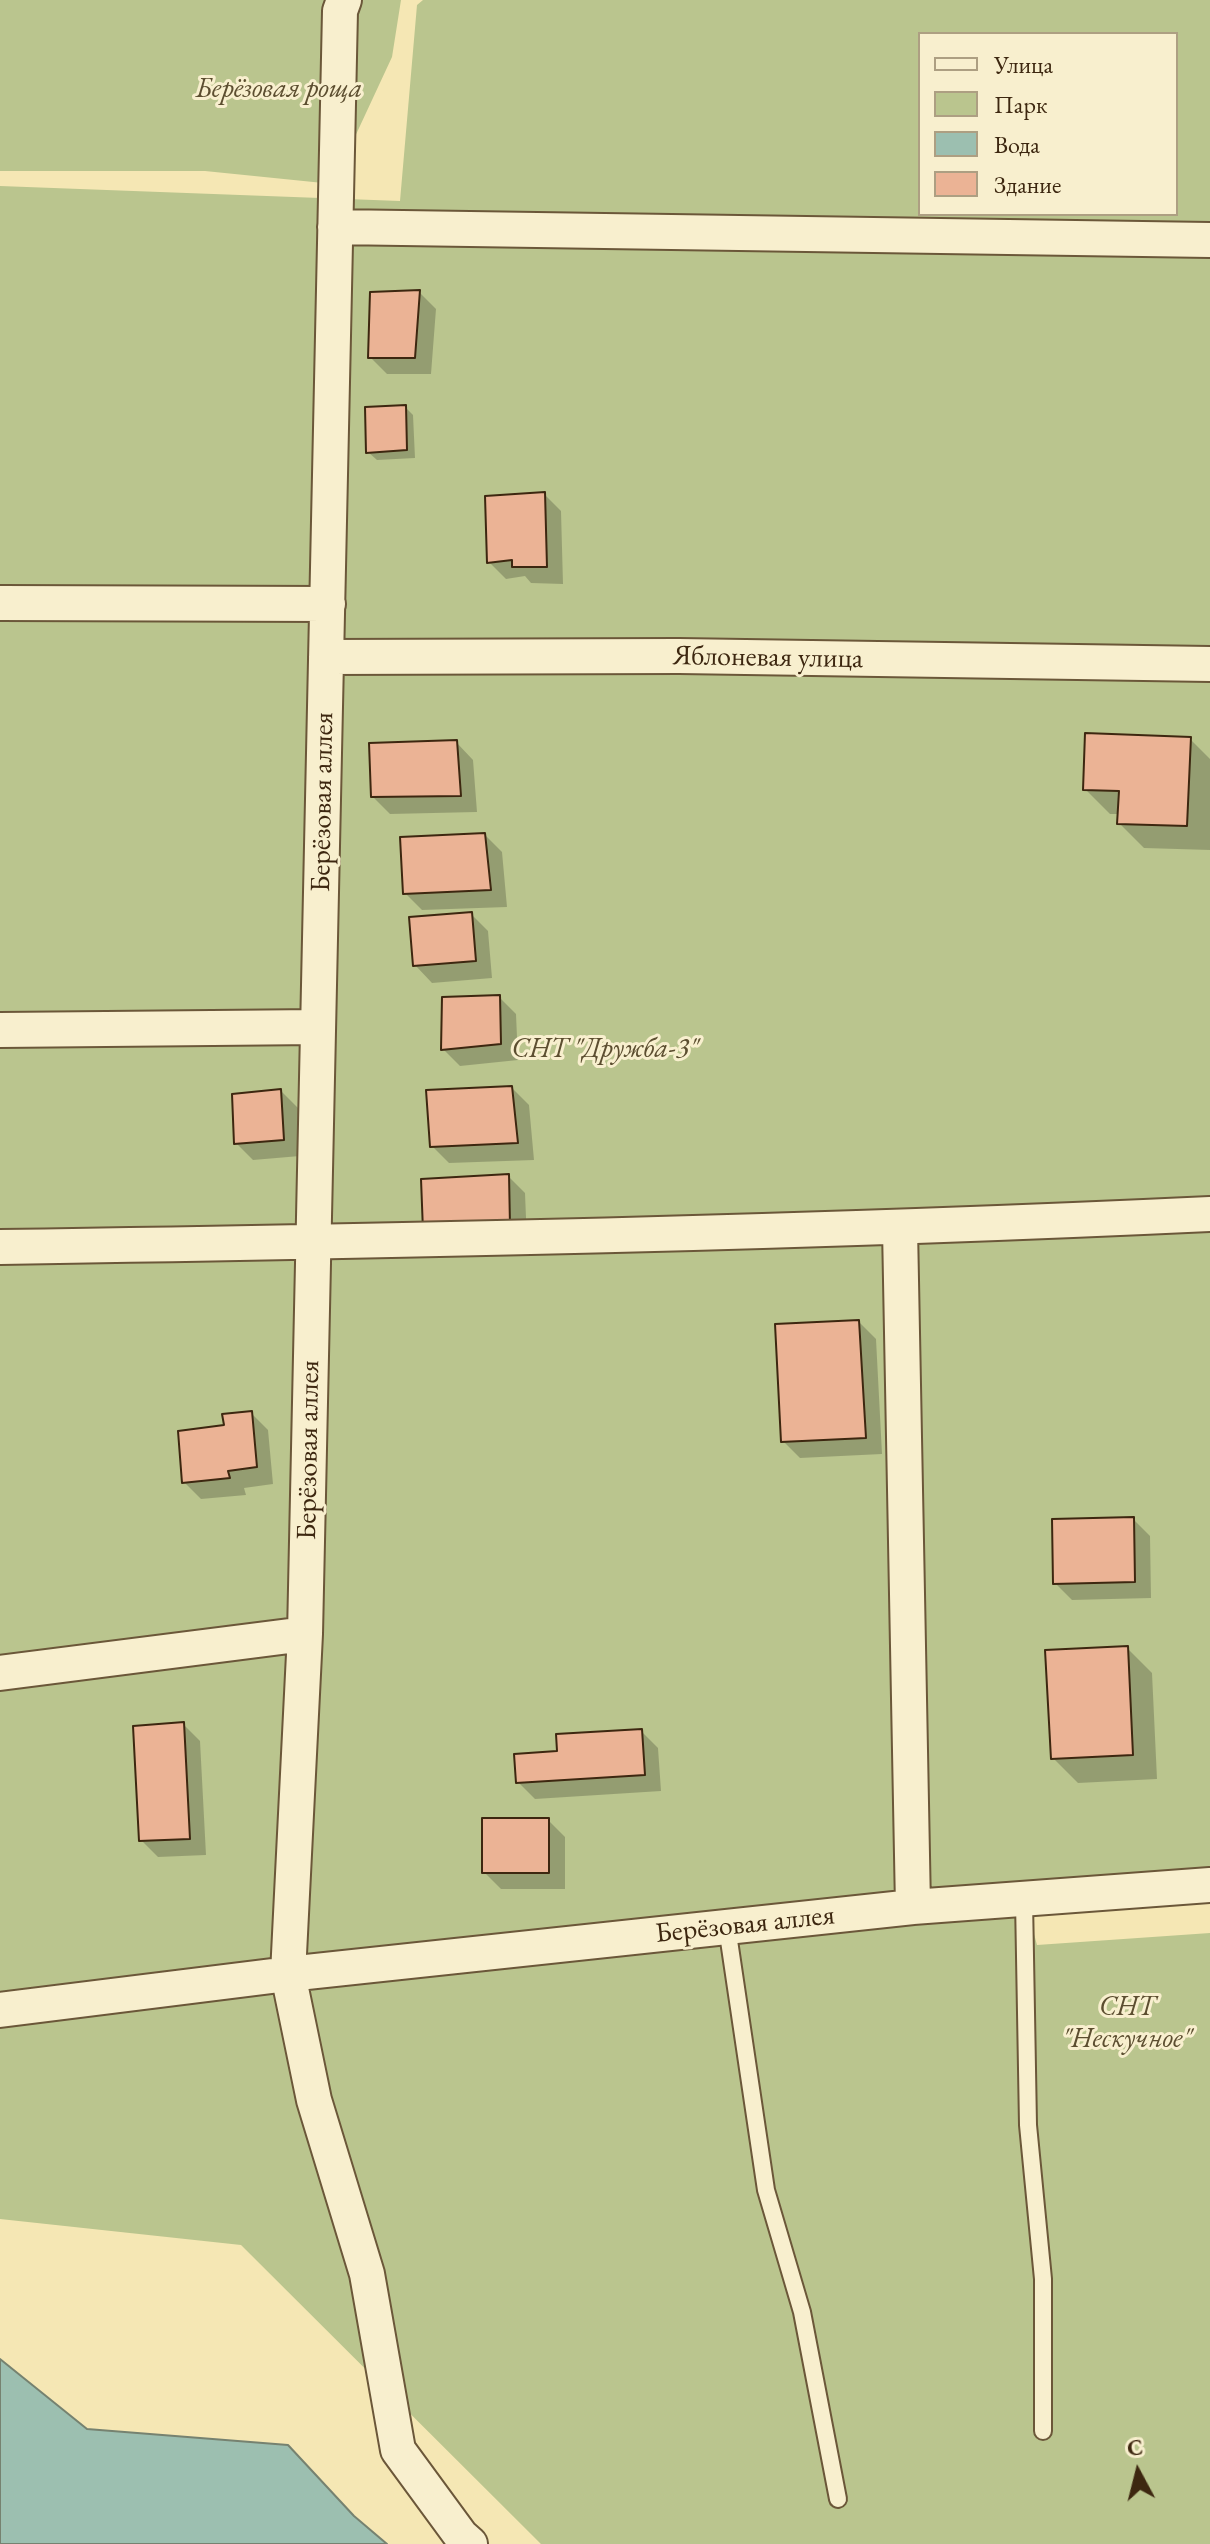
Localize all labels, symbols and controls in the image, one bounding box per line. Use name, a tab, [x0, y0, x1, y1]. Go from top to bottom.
legend	[918, 32, 1178, 216]
text: Улица	[994, 49, 1053, 80]
park label: Берёзовая роща	[195, 72, 363, 106]
text: Парк	[994, 89, 1047, 120]
text: Вода	[994, 129, 1040, 160]
text: Здание	[994, 169, 1061, 200]
street label: Яблоневая улица	[673, 640, 863, 676]
street label: Берёзовая аллея	[305, 712, 341, 892]
park label: СНТ "Дружба-3"	[511, 1032, 699, 1066]
street label: Берёзовая аллея	[291, 1360, 327, 1540]
street label: Берёзовая аллея	[654, 1899, 836, 1951]
park label: СНТ "Нескучное"	[1062, 1990, 1192, 2056]
north arrow	[1098, 2432, 1178, 2512]
text: С	[1125, 2432, 1145, 2463]

